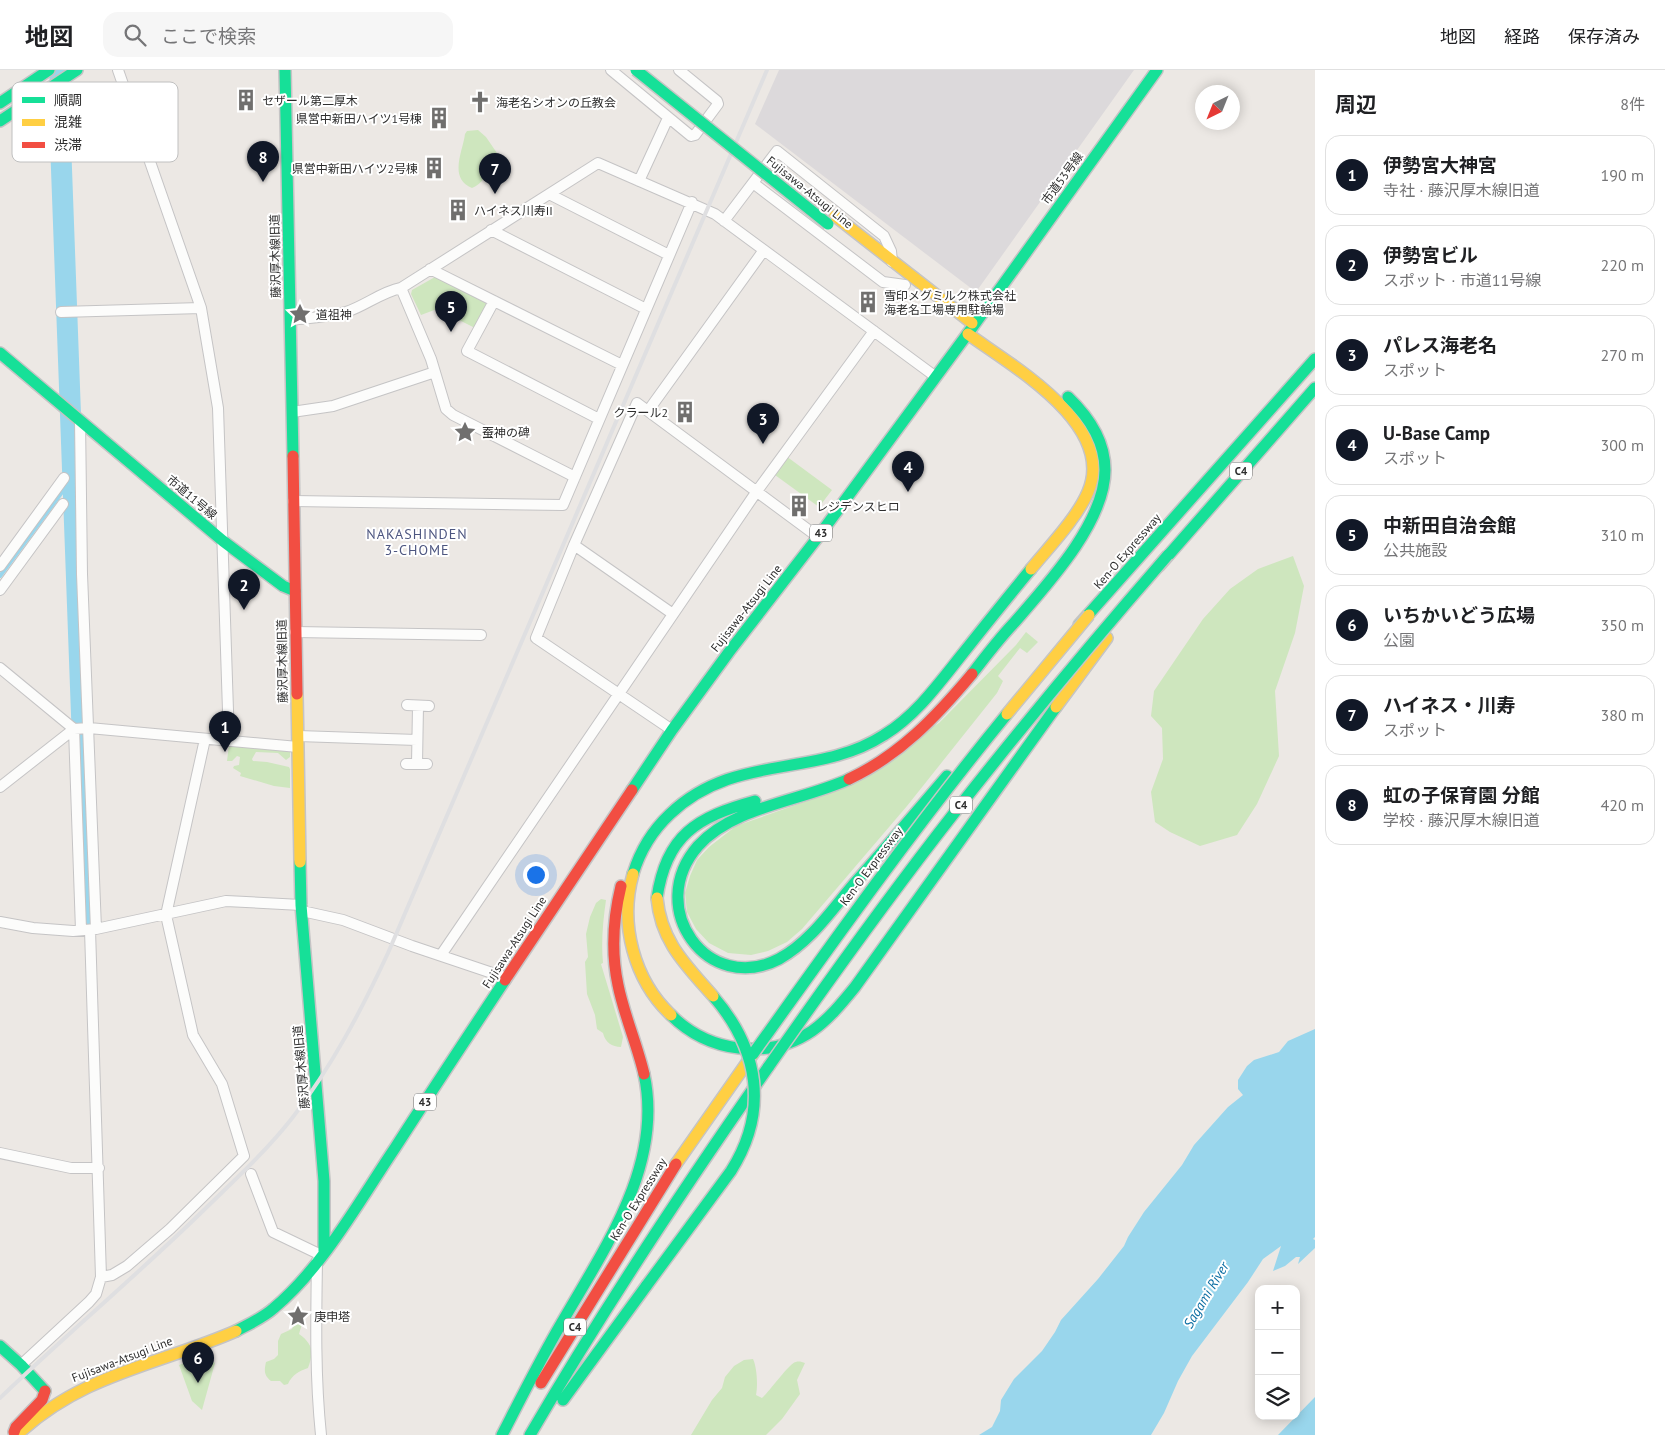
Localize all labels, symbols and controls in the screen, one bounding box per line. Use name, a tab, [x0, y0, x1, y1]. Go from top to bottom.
search box	[103, 12, 453, 57]
text: 地図	[25, 21, 73, 52]
icon: search	[121, 21, 149, 49]
text: ここで検索	[161, 24, 256, 48]
text: 地図	[1440, 25, 1476, 48]
text: 経路	[1504, 25, 1540, 48]
text: 保存済み	[1568, 25, 1640, 48]
legend	[12, 82, 178, 162]
north arrow	[1195, 85, 1240, 130]
building icon: セザール第二厚木	[233, 87, 259, 113]
church icon: 海老名シオンの丘教会	[467, 89, 493, 115]
text: 順調	[54, 91, 82, 109]
text: 周辺	[1335, 91, 1377, 118]
place label: セザール第二厚木	[262, 93, 358, 108]
text: 8件	[1620, 94, 1645, 114]
place label: 海老名シオンの丘教会	[496, 95, 616, 110]
building icon: 県営中新田ハイツ1号棟	[426, 105, 452, 131]
place label: 県営中新田ハイツ1号棟	[296, 111, 422, 126]
text: 混雑	[54, 113, 82, 131]
text: 渋滞	[54, 136, 82, 154]
pin: 8	[247, 141, 279, 182]
street label: 市道53号線	[1038, 149, 1086, 207]
pin: 7	[479, 153, 511, 194]
street label: Fujisawa-Atsugi Line	[764, 153, 856, 231]
text: 伊勢宮大神宮	[1383, 153, 1497, 177]
building icon: 県営中新田ハイツ2号棟	[421, 155, 447, 181]
place label: 県営中新田ハイツ2号棟	[292, 161, 418, 176]
text: 1	[1347, 165, 1357, 185]
text: 190 m	[1601, 165, 1644, 185]
text: 寺社 · 藤沢厚木線旧道	[1383, 180, 1540, 200]
building icon: ハイネス川寿II	[445, 197, 471, 223]
place label: ハイネス川寿II	[474, 203, 553, 218]
street label: 藤沢厚木線旧道	[267, 214, 283, 298]
text: 伊勢宮ビル	[1383, 243, 1478, 267]
text: 2	[1347, 255, 1357, 275]
text: 220 m	[1601, 255, 1644, 275]
text: スポット · 市道11号線	[1383, 270, 1541, 290]
place label: 雪印メグミルク株式会社 海老名工場専用駐輪場	[884, 288, 1016, 317]
building icon: 雪印メグミルク株式会社 海老名工場専用駐輪場	[855, 289, 881, 315]
pin: 5	[435, 291, 467, 332]
place icon: 道祖神	[287, 301, 313, 327]
place label: 道祖神	[316, 307, 352, 322]
text: パレス海老名	[1383, 333, 1497, 357]
text: 3	[1347, 345, 1357, 365]
text: 270 m	[1601, 345, 1644, 365]
text: スポット	[1383, 360, 1447, 380]
building icon: クラール2	[672, 399, 698, 425]
pin: 3	[747, 403, 779, 444]
place label: クラール2	[613, 405, 668, 420]
place icon: 蚕神の碑	[452, 419, 478, 445]
text: U-Base Camp	[1383, 421, 1490, 445]
place label: 蚕神の碑	[482, 425, 530, 440]
text: 4	[1347, 435, 1357, 455]
text: 300 m	[1601, 435, 1644, 455]
text: スポット	[1383, 448, 1447, 468]
pin: 4	[892, 451, 924, 492]
road number: C4	[1230, 462, 1252, 480]
street label: 市道11号線	[164, 472, 220, 522]
building icon: レジデンスヒロ	[786, 493, 812, 519]
place label: レジデンスヒロ	[816, 499, 900, 514]
street label: Ken-O Expressway	[1090, 510, 1164, 592]
text: 中新田自治会館	[1383, 513, 1516, 537]
road number: 43	[810, 524, 832, 542]
district label: NAKASHINDEN 3-CHOME	[366, 525, 468, 559]
text: 5	[1347, 525, 1357, 545]
text: 310 m	[1601, 525, 1644, 545]
text: 公共施設	[1383, 540, 1447, 560]
street label: Fujisawa-Atsugi Line	[707, 561, 785, 655]
pin: 2	[228, 569, 260, 610]
text: いちかいどう広場	[1383, 603, 1535, 627]
text: 6	[1347, 615, 1357, 635]
text: 350 m	[1601, 615, 1644, 635]
street label: 藤沢厚木線旧道	[274, 619, 290, 703]
text: 公園	[1383, 630, 1415, 650]
text: ハイネス・川寿	[1383, 693, 1516, 717]
text: 7	[1347, 705, 1357, 725]
text: 380 m	[1601, 705, 1644, 725]
pin: 1	[209, 711, 241, 752]
text: スポット	[1383, 720, 1447, 740]
text: 虹の子保育園 分館	[1383, 783, 1540, 807]
text: 8	[1347, 795, 1357, 815]
text: 420 m	[1601, 795, 1644, 815]
road number: C4	[950, 796, 972, 814]
text: 学校 · 藤沢厚木線旧道	[1383, 810, 1540, 830]
street label: Ken-O Expressway	[836, 823, 906, 908]
your location	[523, 862, 549, 888]
street label: Fujisawa-Atsugi Line	[479, 893, 549, 991]
street label: 藤沢厚木線旧道	[290, 1024, 312, 1110]
road number: 43	[414, 1094, 436, 1110]
street label: Ken-O Expressway	[606, 1154, 670, 1243]
water label: Sagami River	[1179, 1257, 1234, 1331]
map controls	[1255, 1285, 1300, 1420]
button: +	[1255, 1285, 1300, 1330]
place icon: 庚申塔	[285, 1303, 311, 1329]
place label: 庚申塔	[314, 1309, 350, 1324]
road number: C4	[564, 1318, 586, 1336]
button: −	[1255, 1330, 1300, 1375]
street label: Fujisawa-Atsugi Line	[70, 1333, 174, 1385]
pin: 6	[182, 1342, 214, 1383]
button: layers	[1255, 1375, 1300, 1420]

